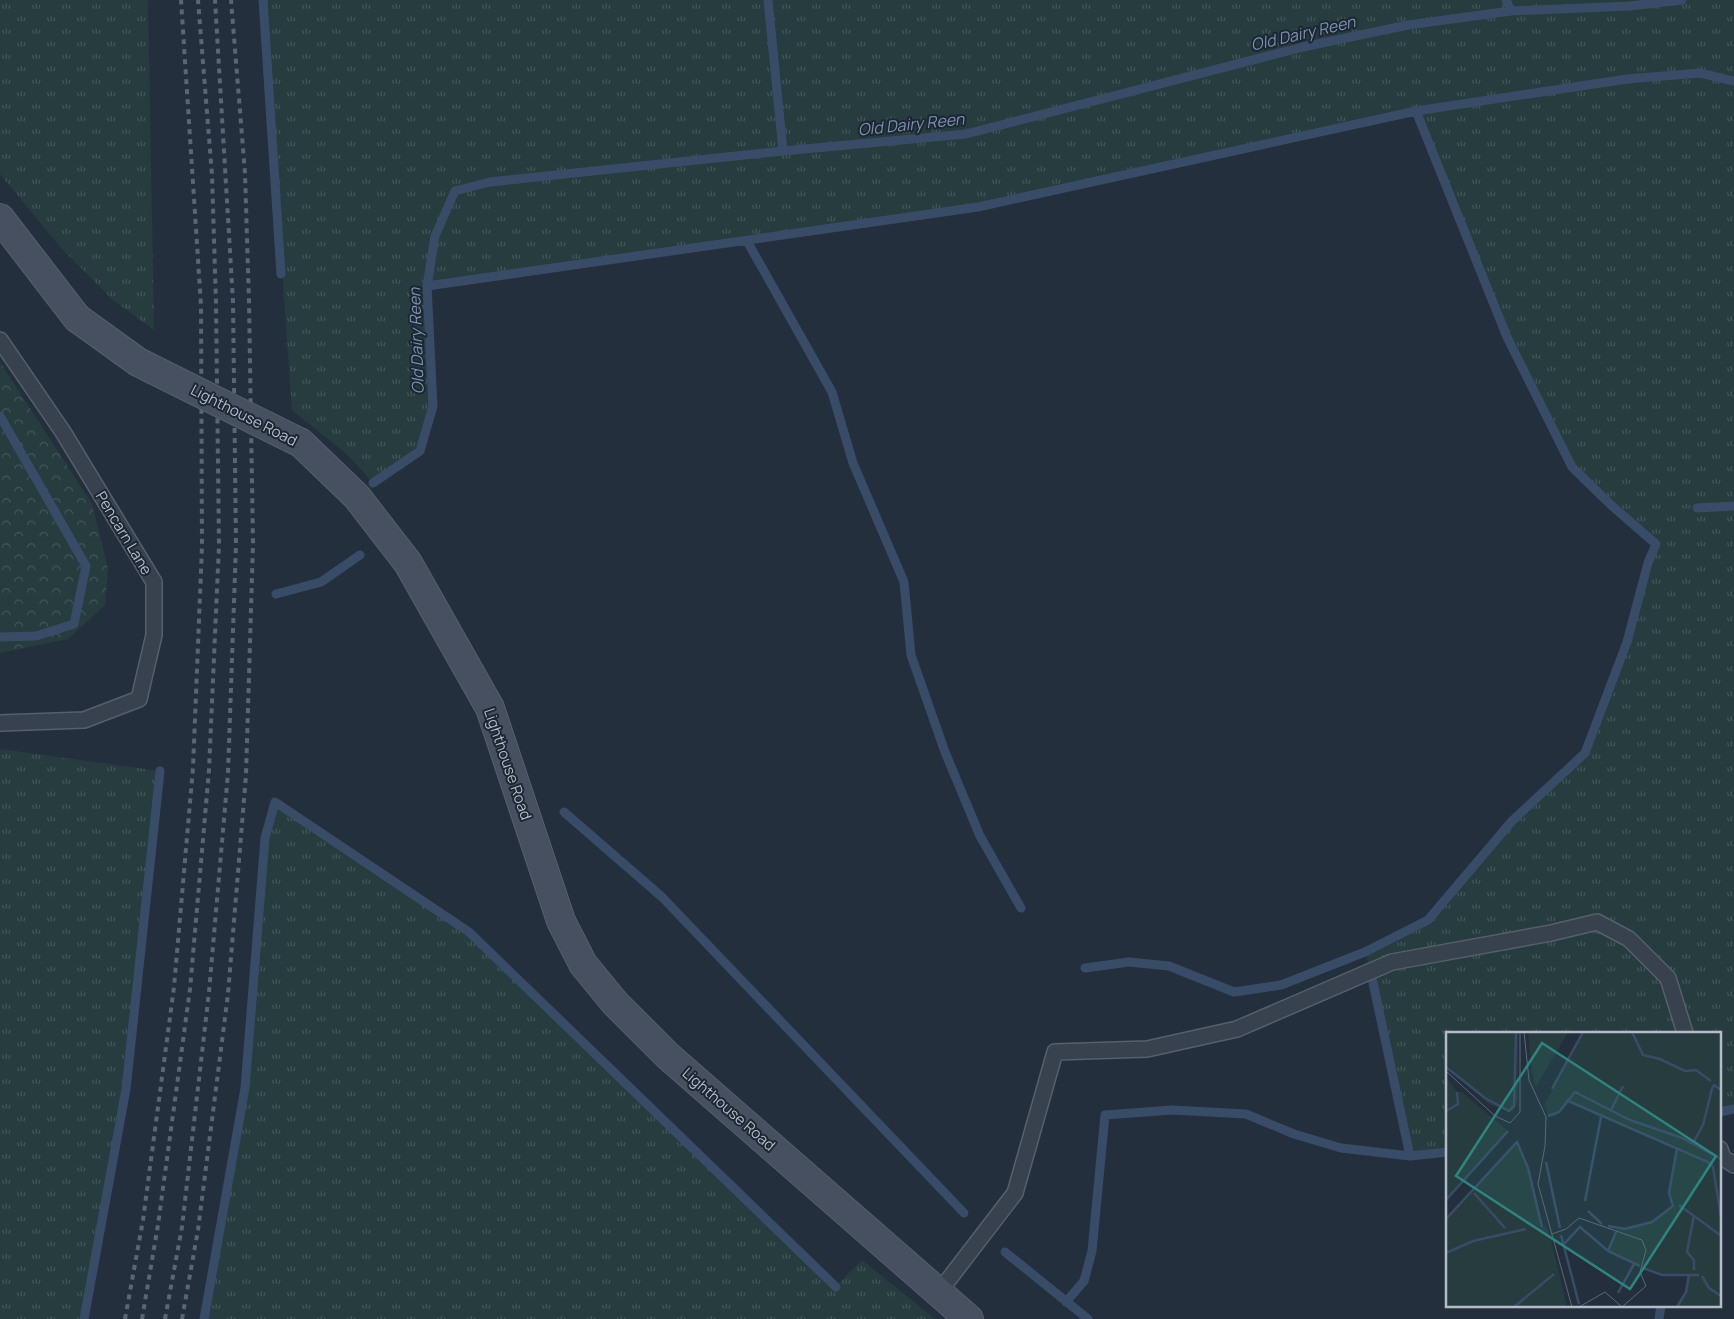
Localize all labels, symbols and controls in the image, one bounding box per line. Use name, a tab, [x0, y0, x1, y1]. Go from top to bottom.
water label: Old Dairy Reen	[1249, 10, 1358, 56]
water label: Old Dairy Reen	[857, 107, 966, 141]
water label: Old Dairy Reen	[403, 287, 429, 395]
street label: Lighthouse Road	[187, 379, 301, 451]
street label: Pencarn Lane	[91, 487, 157, 579]
street label: Lighthouse Road	[479, 705, 537, 823]
inset map	[1446, 1032, 1722, 1306]
street label: Lighthouse Road	[678, 1063, 780, 1155]

